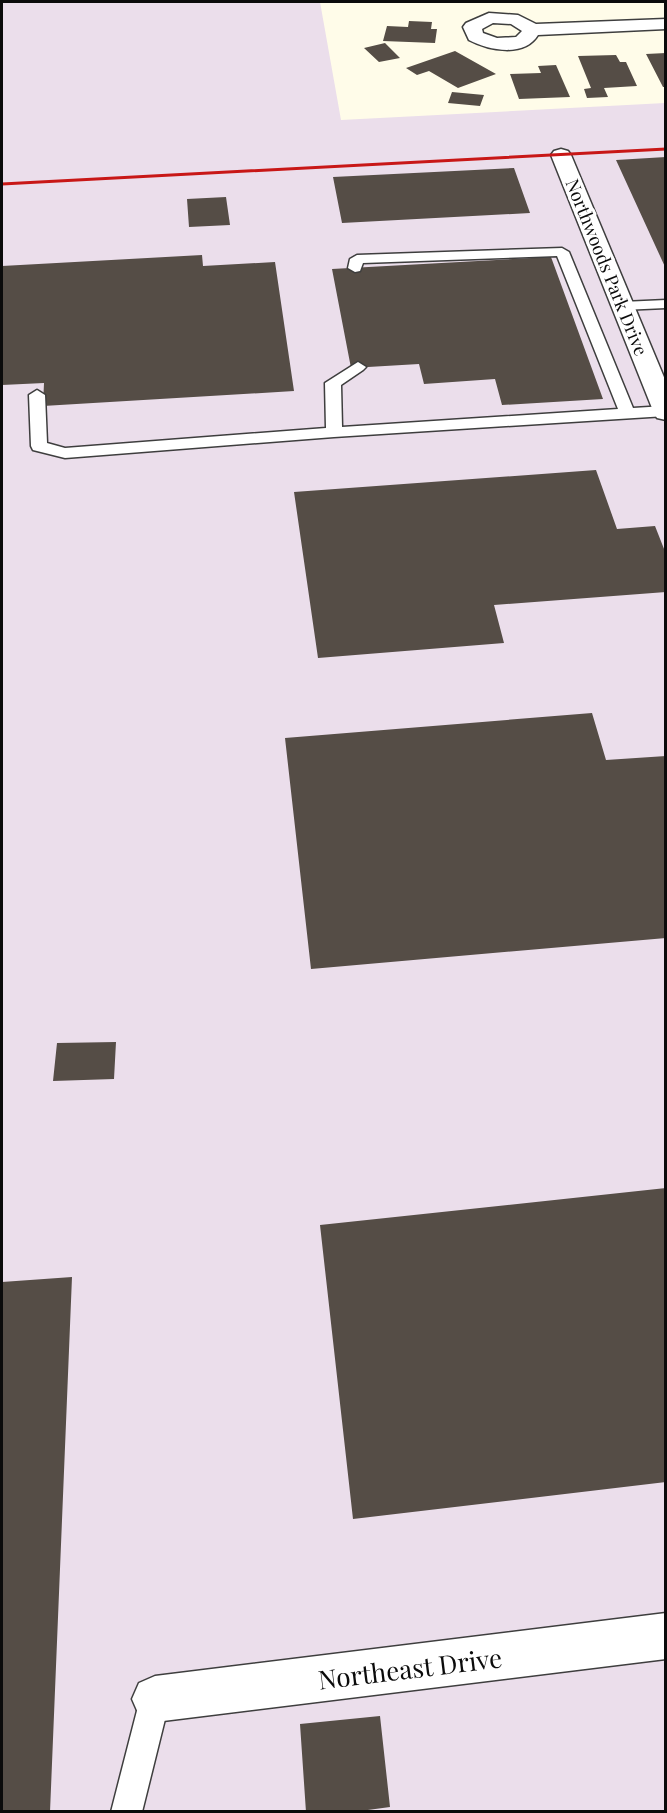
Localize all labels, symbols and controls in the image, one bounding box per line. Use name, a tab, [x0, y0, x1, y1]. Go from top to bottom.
street label: Northwoods Park Drive	[561, 175, 653, 359]
street label: Northeast Drive	[316, 1639, 504, 1697]

